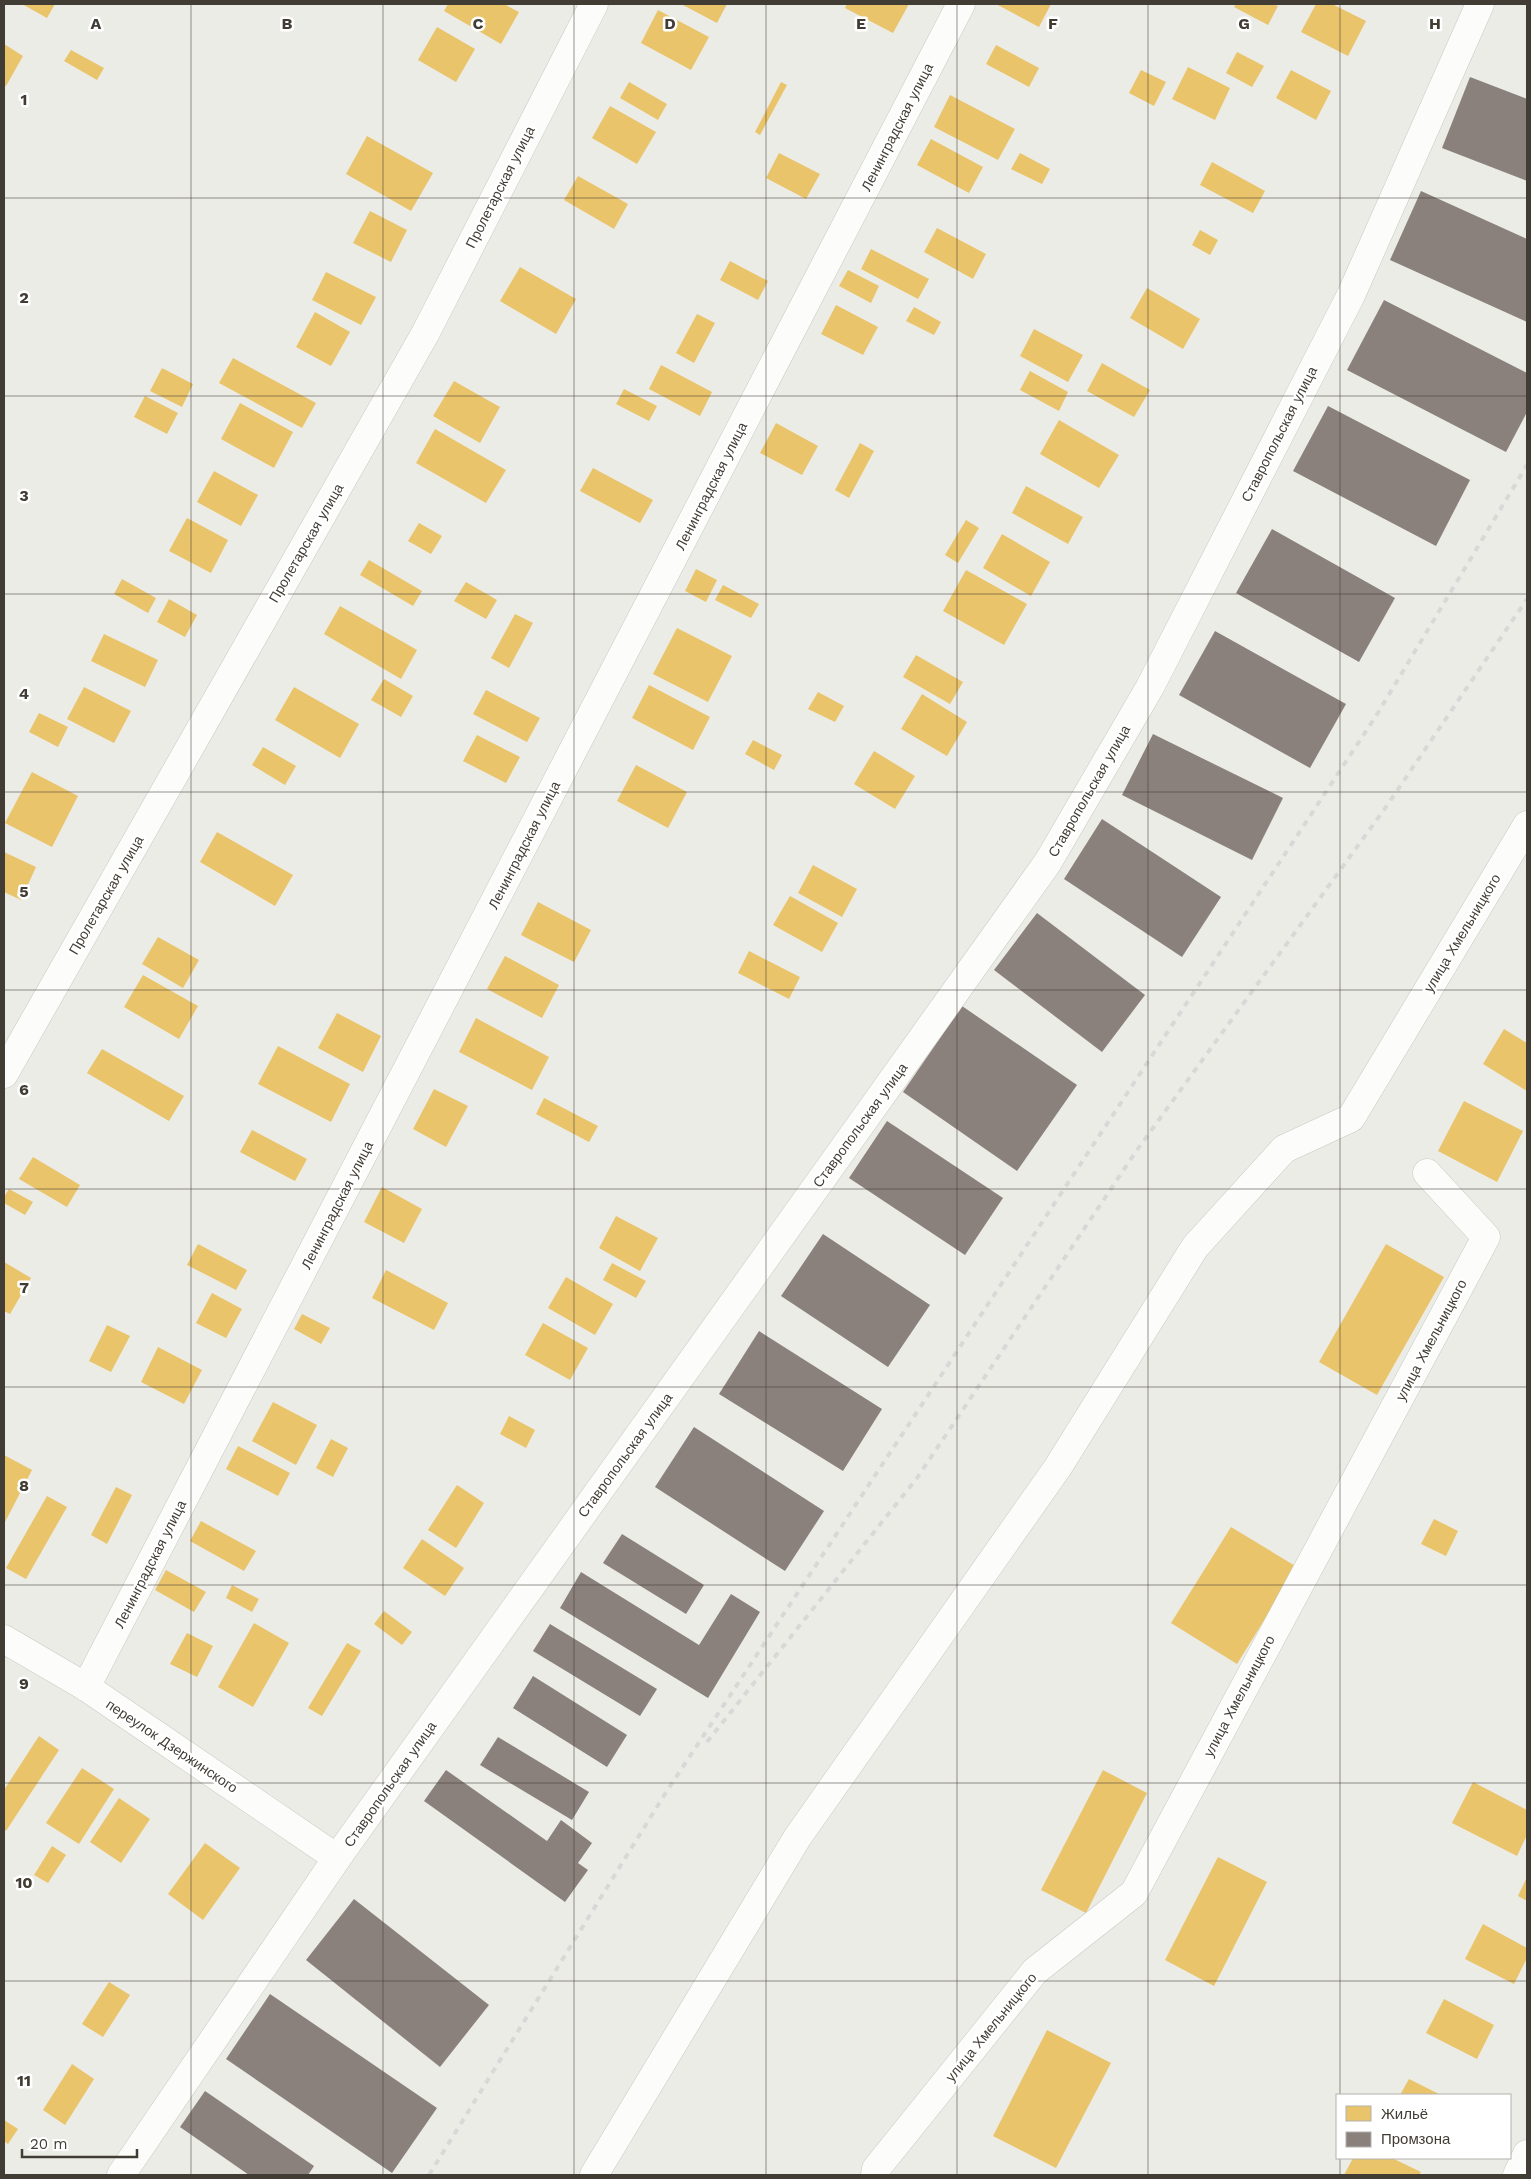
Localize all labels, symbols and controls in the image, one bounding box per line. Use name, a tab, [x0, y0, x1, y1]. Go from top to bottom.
text: A	[91, 14, 102, 33]
text: B	[282, 14, 293, 33]
text: C	[473, 14, 484, 33]
text: D	[664, 14, 676, 33]
text: E	[856, 14, 866, 33]
text: F	[1048, 14, 1058, 33]
text: G	[1238, 14, 1250, 33]
text: H	[1429, 14, 1441, 33]
street label: Ленинградская улица	[858, 60, 936, 194]
text: 1	[21, 90, 27, 109]
street label: Пролетарская улица	[462, 123, 538, 251]
text: 2	[19, 288, 29, 307]
street label: Ставропольская улица	[1238, 363, 1320, 504]
street label: Ленинградская улица	[672, 419, 750, 553]
street label: Пролетарская улица	[265, 480, 347, 605]
text: 3	[19, 486, 29, 505]
text: 4	[19, 684, 29, 703]
street label: Ставропольская улица	[1045, 722, 1133, 860]
street label: Ленинградская улица	[485, 778, 563, 912]
street label: Пролетарская улица	[65, 832, 147, 957]
street label: улица Хмельницкого	[1420, 871, 1504, 995]
text: 5	[19, 882, 29, 901]
street label: Ставропольская улица	[810, 1060, 911, 1190]
text: 6	[19, 1080, 29, 1099]
street label: Ленинградская улица	[298, 1138, 376, 1272]
street label: улица Хмельницкого	[1392, 1276, 1470, 1403]
text: 7	[19, 1278, 29, 1297]
street label: Ставропольская улица	[575, 1390, 676, 1520]
text: 8	[19, 1476, 29, 1495]
street label: Ленинградская улица	[111, 1497, 189, 1631]
street label: улица Хмельницкого	[1200, 1632, 1278, 1759]
text: 9	[19, 1674, 29, 1693]
street label: переулок Дзержинского	[103, 1696, 241, 1796]
street label: Ставропольская улица	[341, 1718, 440, 1850]
text: 10	[15, 1873, 33, 1892]
street label: улица Хмельницкого	[942, 1969, 1040, 2085]
text: 11	[17, 2071, 31, 2090]
legend	[1336, 2094, 1511, 2159]
text: Жильё	[1381, 2105, 1428, 2123]
scale bar	[22, 2126, 138, 2158]
text: Промзона	[1381, 2130, 1451, 2148]
text: 20 m	[30, 2135, 68, 2153]

